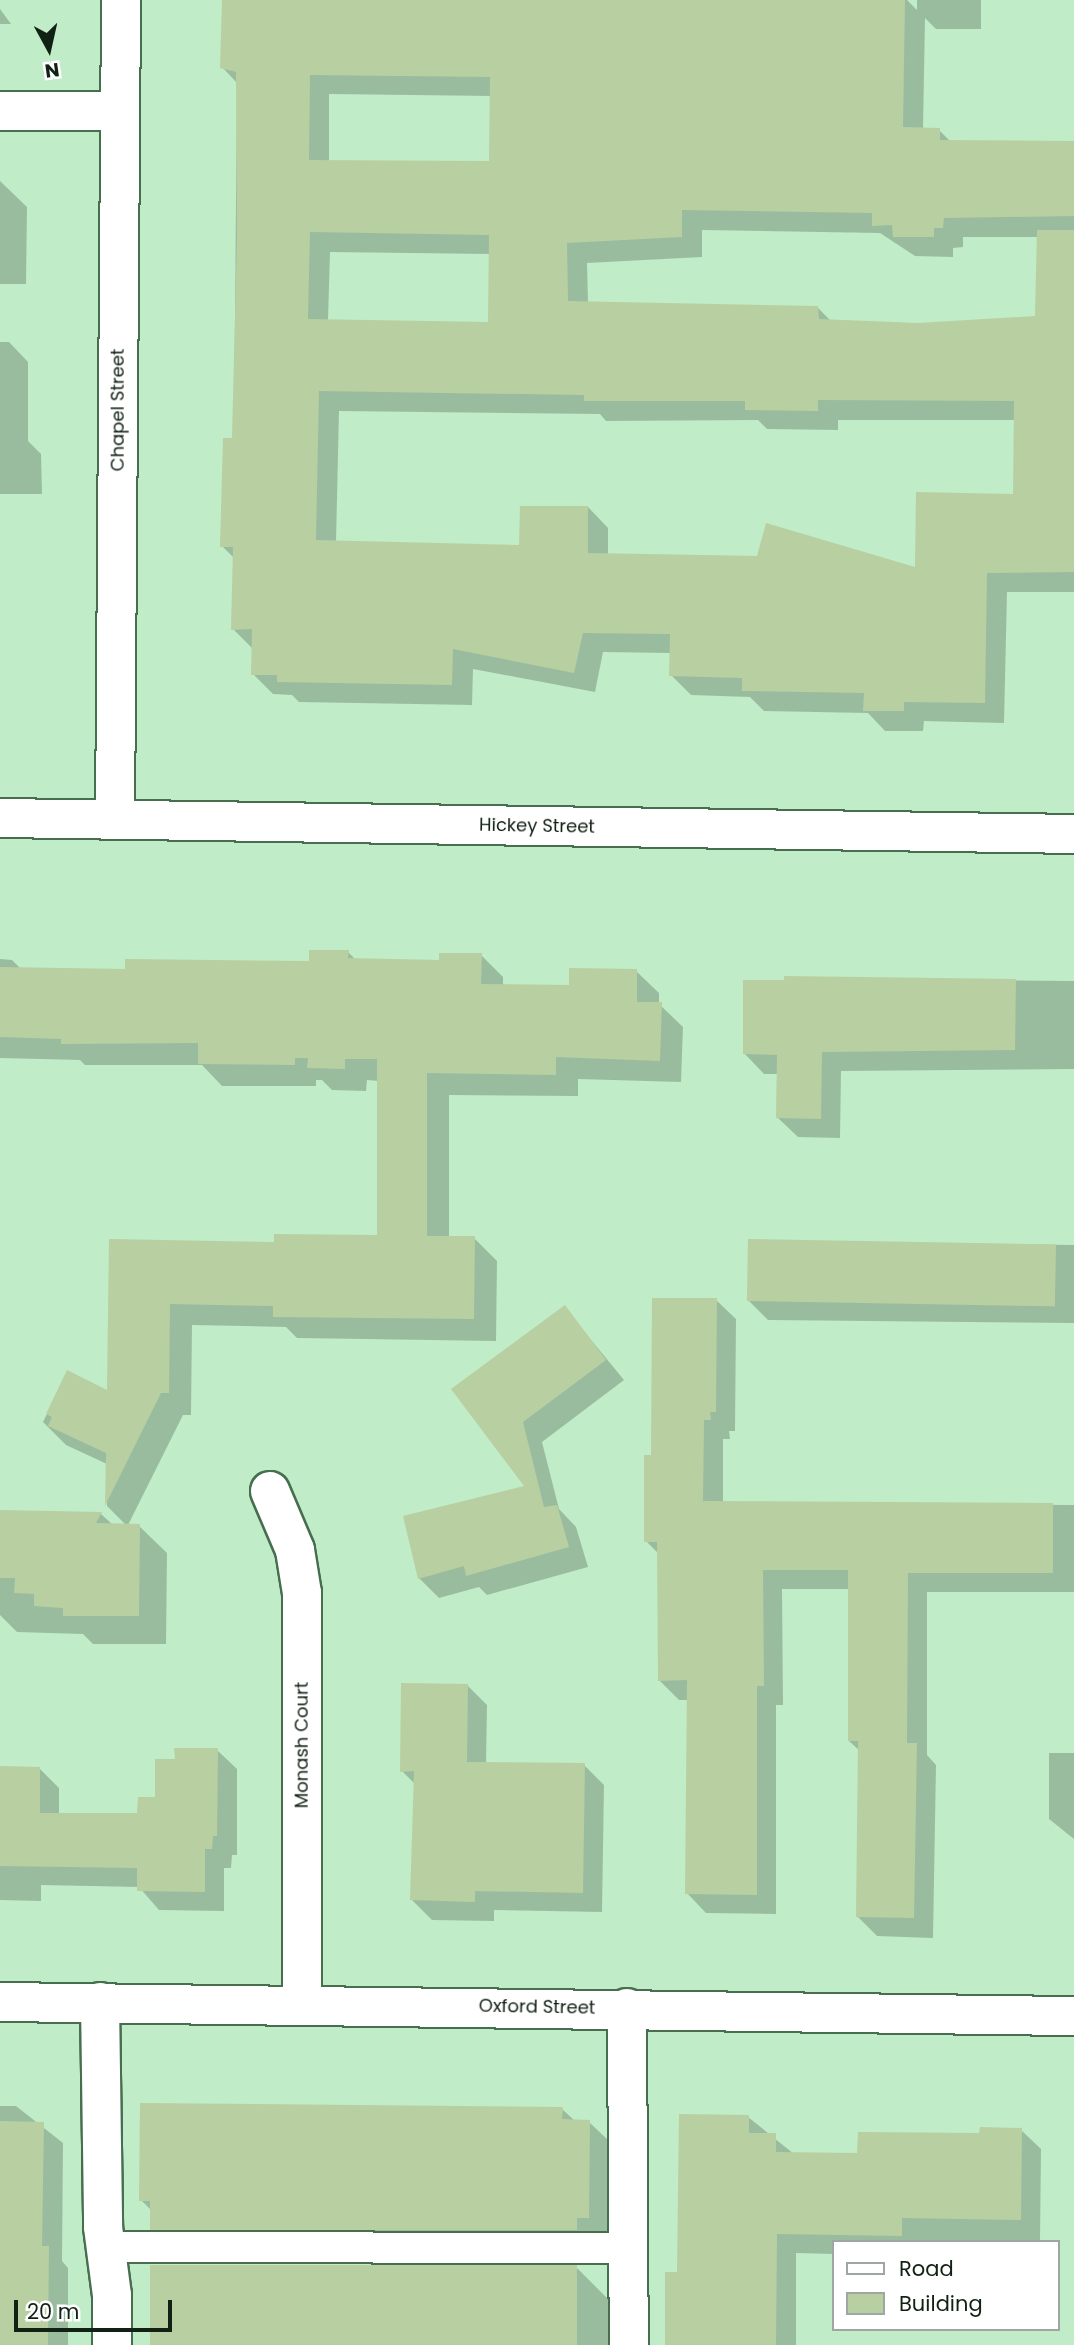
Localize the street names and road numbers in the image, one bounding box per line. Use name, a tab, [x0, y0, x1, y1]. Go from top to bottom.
street label: Chapel Street	[107, 349, 129, 471]
street label: Hickey Street	[479, 814, 595, 838]
street label: Monash Court	[291, 1682, 313, 1808]
street label: Oxford Street	[479, 1995, 595, 2019]

